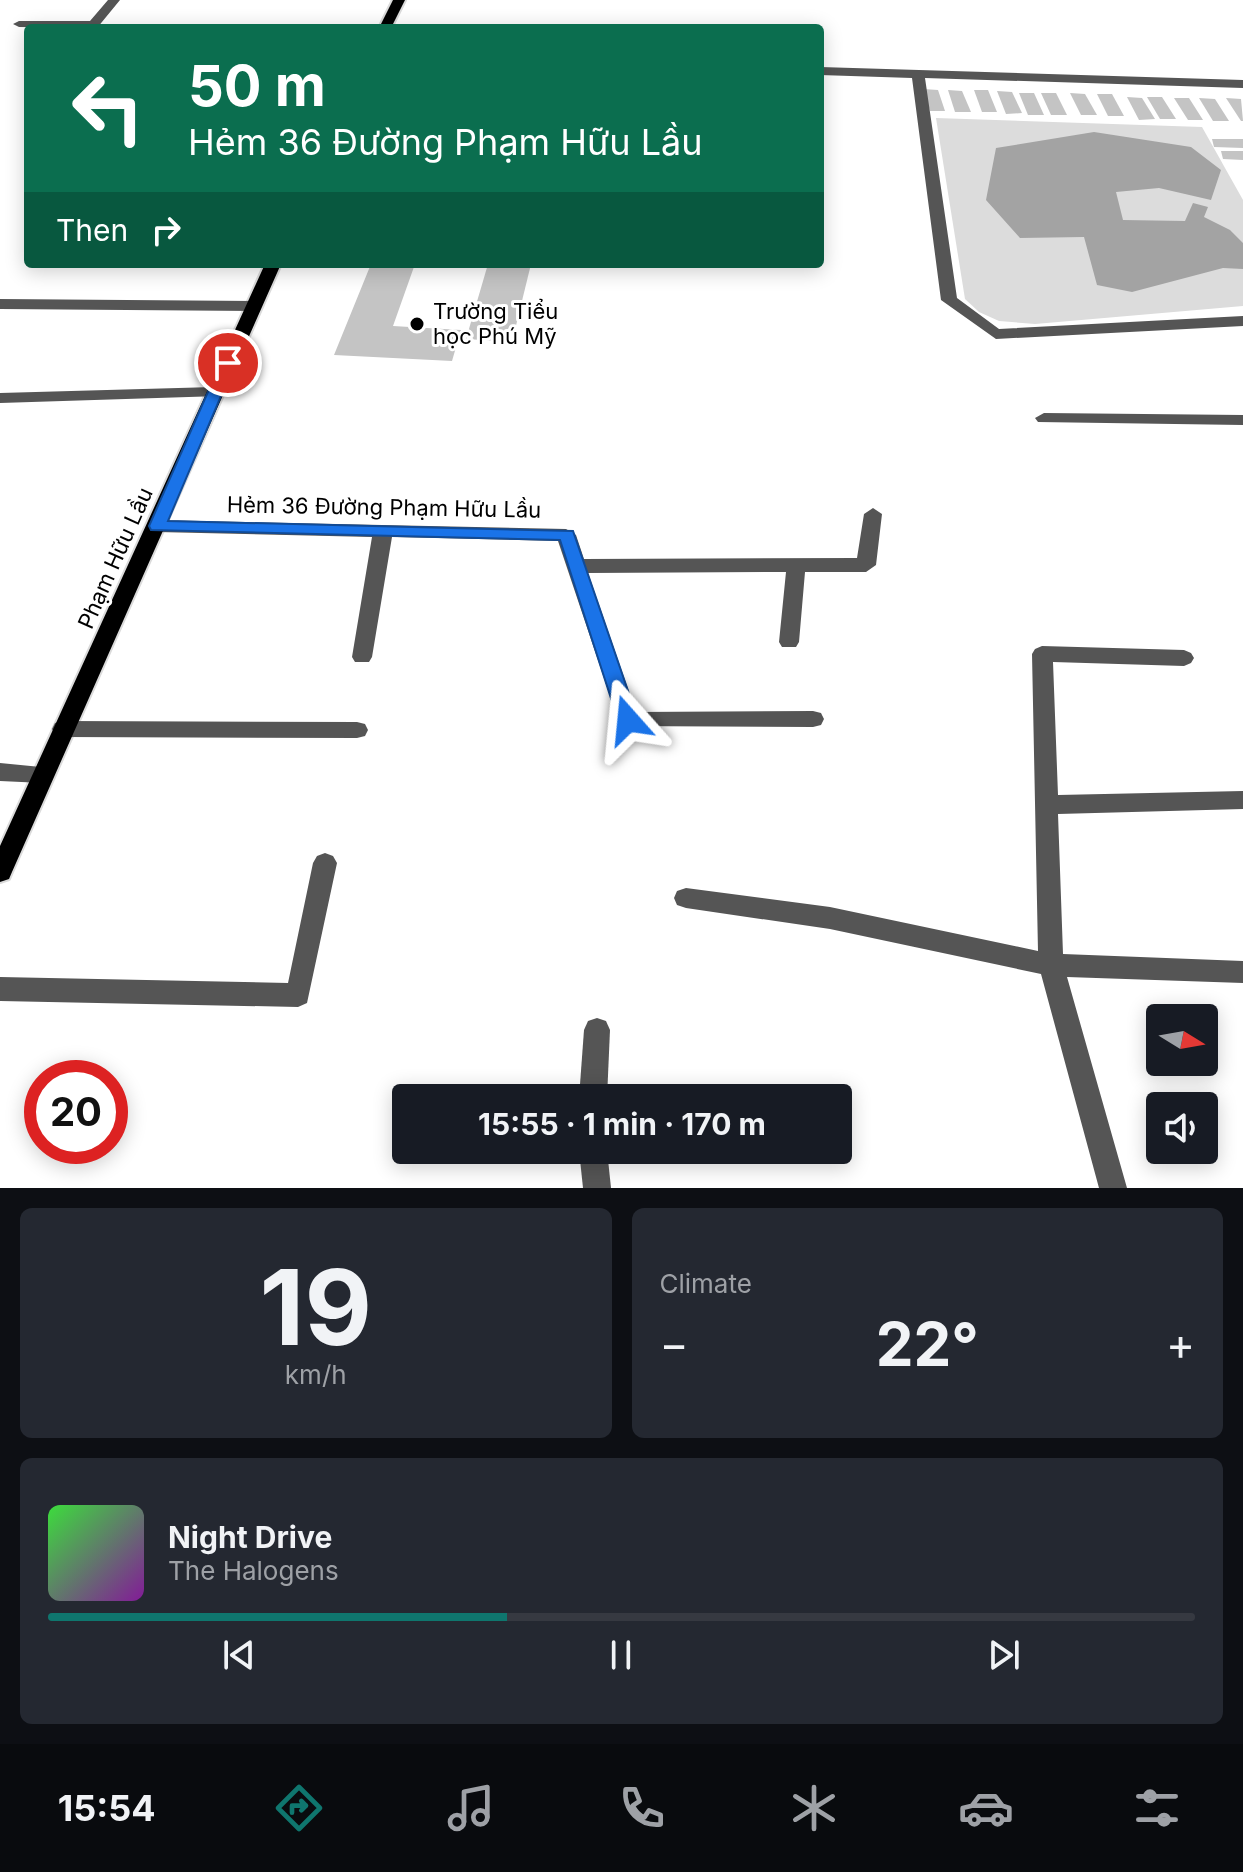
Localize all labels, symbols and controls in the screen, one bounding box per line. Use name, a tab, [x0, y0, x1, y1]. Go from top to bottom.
text: 50 m	[188, 52, 326, 120]
icon: left	[56, 56, 160, 160]
text: Hẻm 36 Đường Phạm Hữu Lầu	[188, 120, 703, 164]
icon: right	[144, 208, 188, 252]
text: Then	[56, 212, 128, 248]
place label: Trường Tiểu học Phú Mỹ	[433, 298, 558, 349]
marker: Trường Tiểu học Phú Mỹ	[408, 315, 426, 333]
pin	[194, 329, 262, 397]
icon: arrive	[206, 341, 250, 385]
street label: Phạm Hữu Lầu	[72, 483, 158, 633]
street label: Hẻm 36 Đường Phạm Hữu Lầu	[227, 491, 541, 523]
position arrow	[586, 678, 670, 762]
north arrow	[1146, 1004, 1218, 1076]
map controls	[1146, 1004, 1218, 1164]
speed limit sign: 20	[24, 1060, 128, 1164]
button: sound	[1146, 1092, 1218, 1164]
text: 15:55 · 1 min · 170 m	[478, 1106, 766, 1142]
text: 19	[260, 1244, 372, 1370]
text: Climate	[660, 1268, 752, 1299]
text: 22°	[876, 1308, 979, 1380]
text: −	[660, 1317, 689, 1371]
text: +	[1166, 1317, 1195, 1371]
text: km/h	[285, 1359, 347, 1390]
text: Night Drive	[168, 1519, 332, 1555]
text: The Halogens	[168, 1555, 339, 1586]
icon: previous	[217, 1633, 261, 1677]
icon: pause	[599, 1633, 643, 1677]
icon: next	[982, 1633, 1026, 1677]
icon: directions	[271, 1780, 327, 1836]
icon: music	[443, 1780, 499, 1836]
icon: phone	[614, 1780, 670, 1836]
icon: climate	[786, 1780, 842, 1836]
icon: car	[958, 1780, 1014, 1836]
icon: filters	[1129, 1780, 1185, 1836]
text: 15:54	[58, 1786, 156, 1830]

